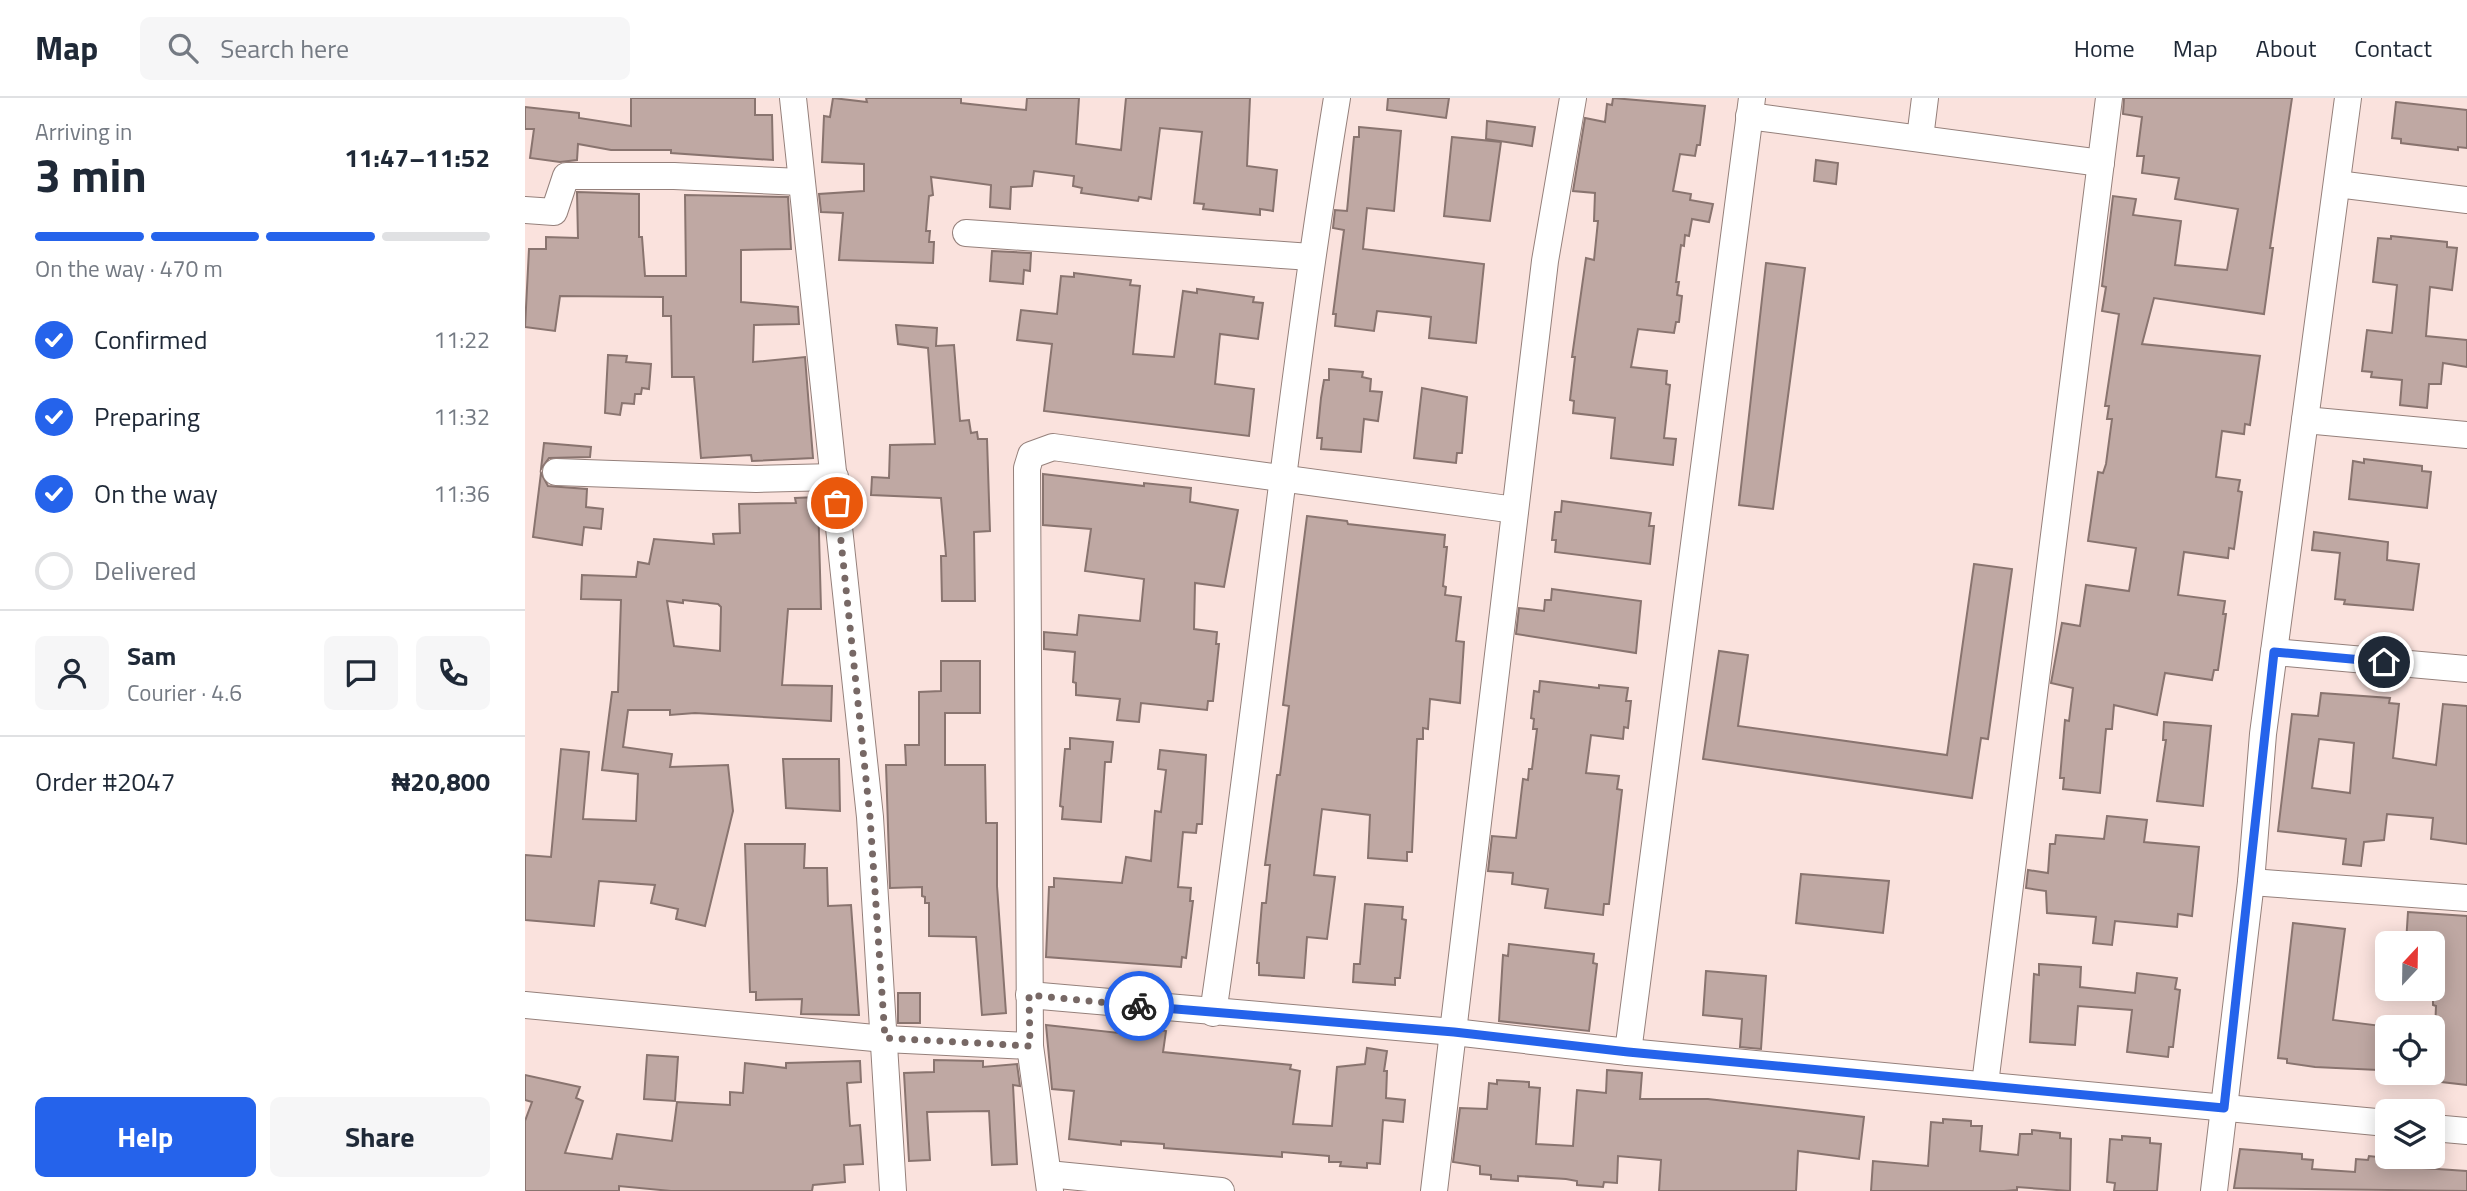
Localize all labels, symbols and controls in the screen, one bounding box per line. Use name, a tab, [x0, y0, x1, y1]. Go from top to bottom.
search box	[140, 17, 630, 80]
text: Map	[35, 23, 98, 73]
icon: search	[164, 29, 202, 67]
text: Search here	[220, 29, 349, 68]
text: Home	[2074, 30, 2135, 66]
text: Map	[2173, 30, 2218, 66]
text: About	[2256, 30, 2316, 66]
text: Contact	[2354, 30, 2432, 66]
text: Arriving in	[35, 114, 132, 149]
text: 11:47–11:52	[344, 138, 490, 177]
text: 3 min	[35, 140, 147, 210]
text: On the way · 470 m	[35, 251, 223, 286]
text: Confirmed	[94, 320, 208, 359]
icon: check	[35, 321, 73, 359]
text: 11:22	[433, 322, 490, 357]
text: Preparing	[94, 397, 200, 436]
icon: check	[35, 398, 73, 436]
text: 11:32	[433, 399, 490, 434]
pin	[807, 473, 867, 533]
text: On the way	[94, 474, 218, 513]
icon: check	[35, 475, 73, 513]
text: 11:36	[433, 476, 490, 511]
icon: bag	[818, 484, 856, 522]
text: Delivered	[94, 551, 197, 590]
pin	[2354, 632, 2414, 692]
button: person	[35, 636, 109, 710]
text: Sam	[127, 636, 176, 675]
button: chat	[324, 636, 398, 710]
button: phone	[416, 636, 490, 710]
icon: home	[2365, 643, 2403, 681]
text: Courier · 4.6	[127, 675, 242, 710]
text: Order #2047	[35, 762, 175, 801]
text: ₦20,800	[392, 762, 490, 801]
north arrow	[2375, 931, 2445, 1001]
map controls	[2375, 931, 2445, 1169]
courier	[1104, 971, 1174, 1041]
icon: bike	[1120, 987, 1158, 1025]
button: locate	[2375, 1015, 2445, 1085]
button: Help	[35, 1097, 256, 1177]
button: Share	[270, 1097, 490, 1177]
button: layers	[2375, 1099, 2445, 1169]

